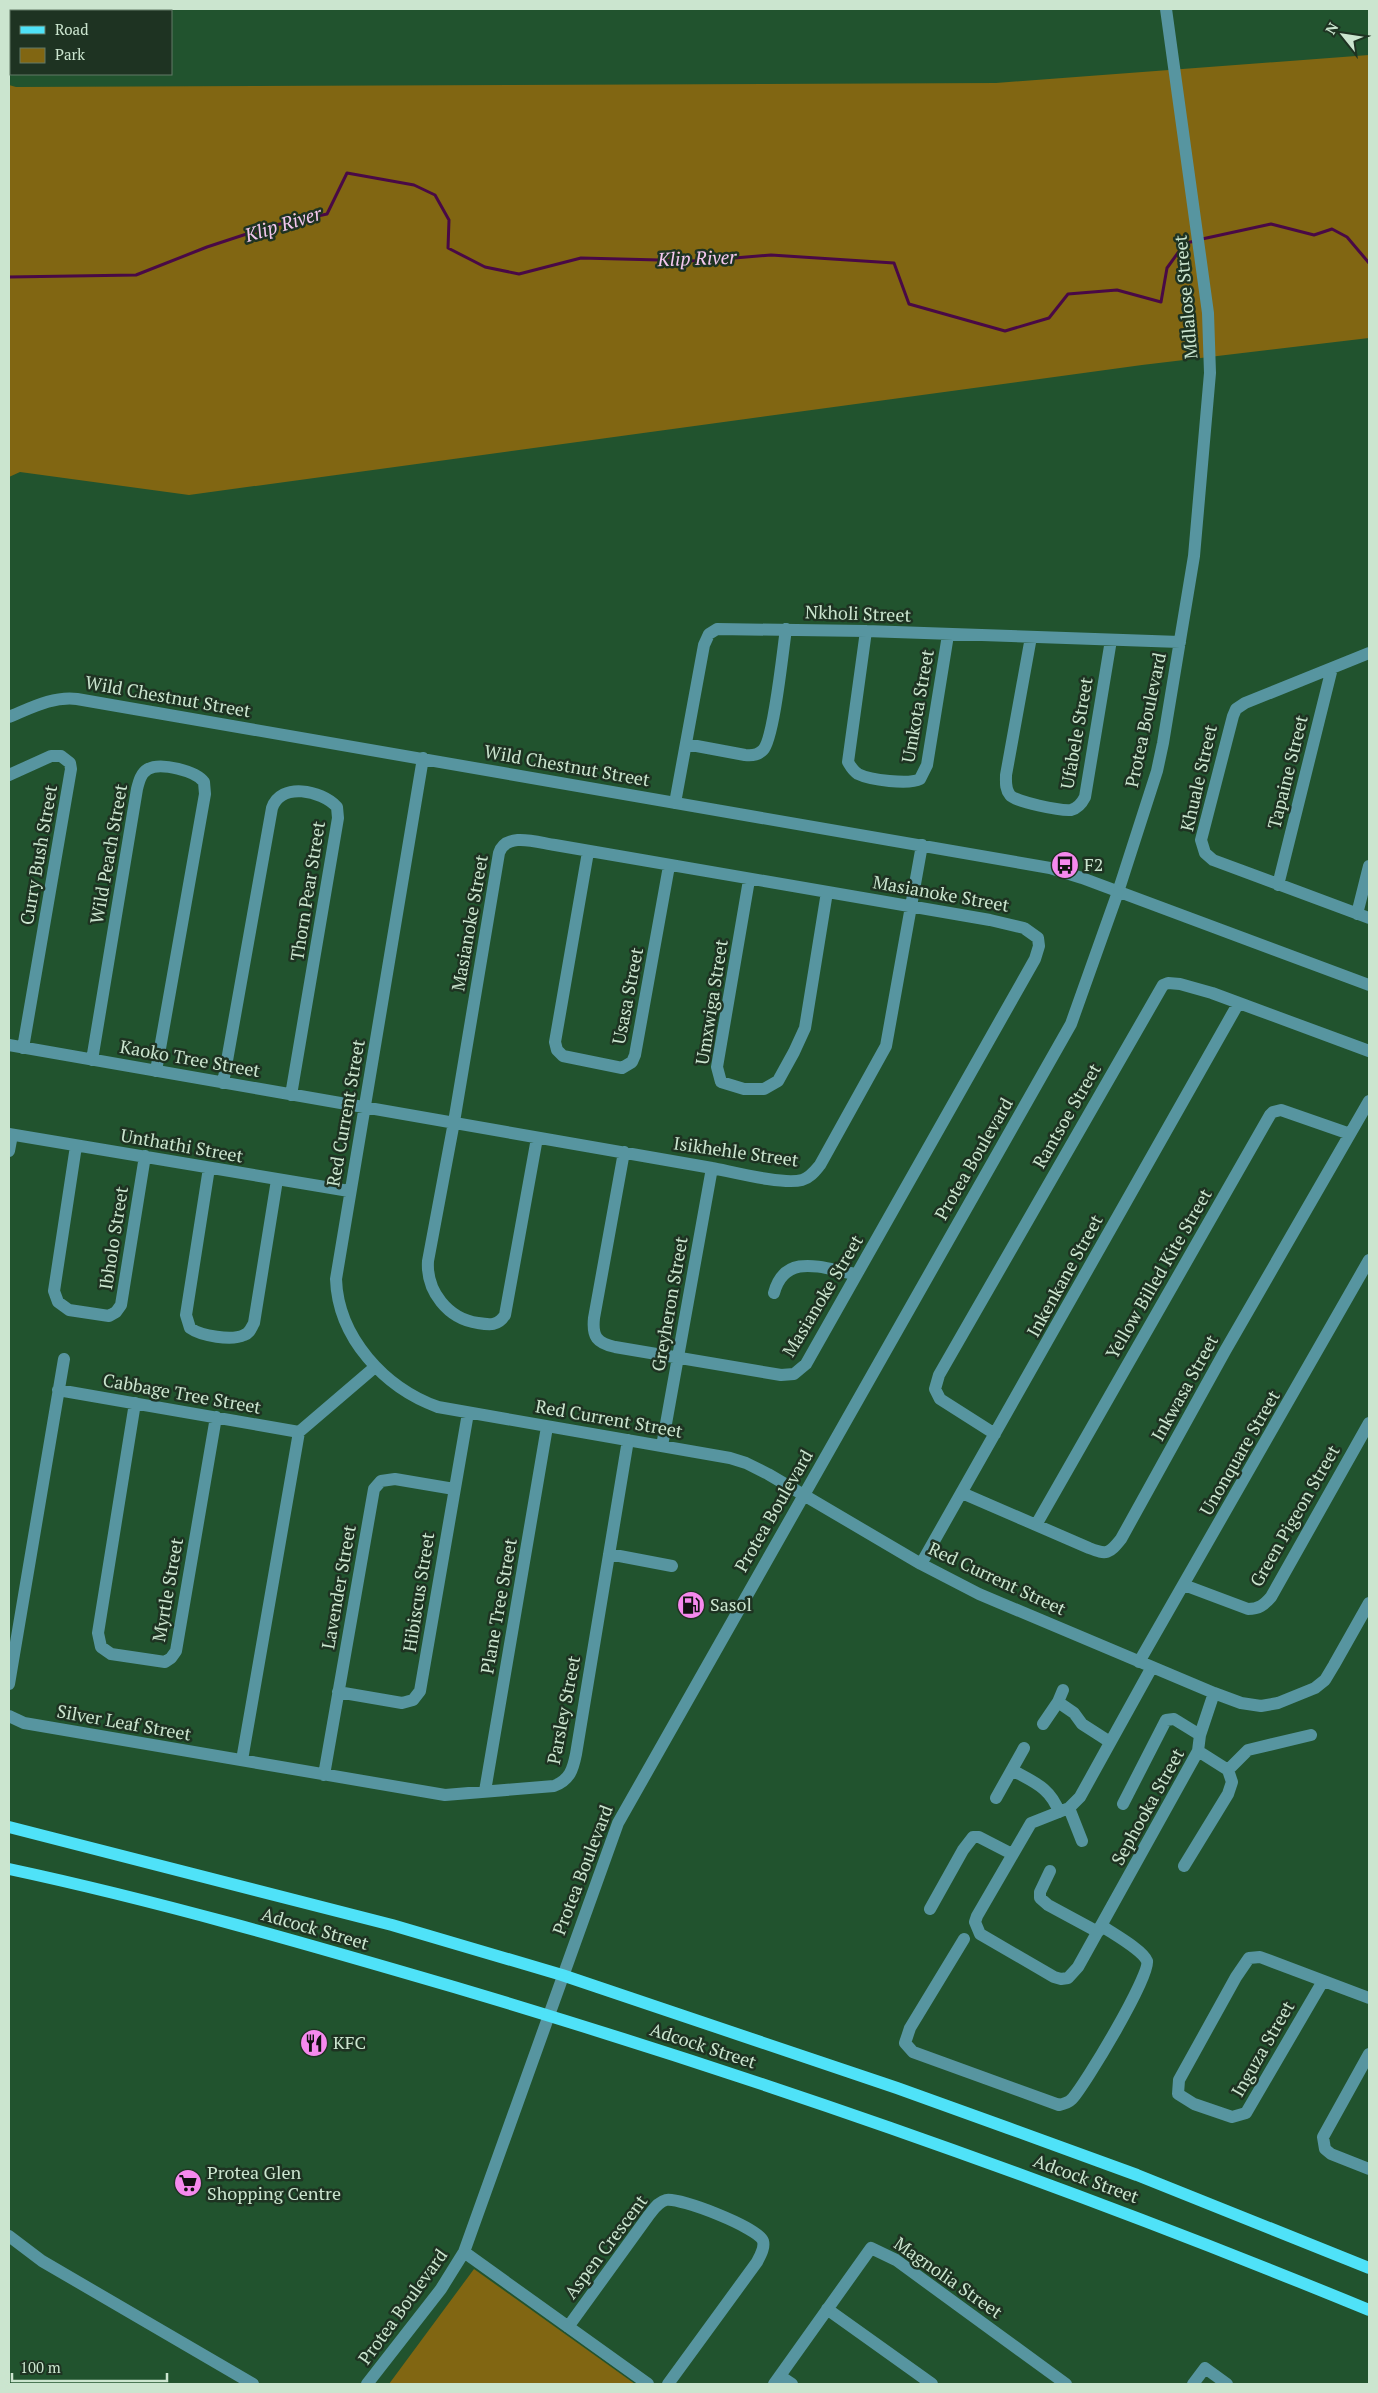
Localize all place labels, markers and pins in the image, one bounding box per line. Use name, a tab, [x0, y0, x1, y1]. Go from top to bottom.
bus stop icon: F2	[1050, 850, 1080, 880]
place label: F2	[1084, 852, 1103, 876]
fuel station icon: Sasol	[676, 1590, 706, 1620]
place label: Sasol	[710, 1592, 752, 1616]
restaurant icon: KFC	[299, 2028, 329, 2058]
place label: KFC	[333, 2030, 366, 2054]
place label: Protea Glen Shopping Centre	[207, 2160, 341, 2205]
supermarket icon: Protea Glen Shopping Centre	[173, 2168, 203, 2198]

